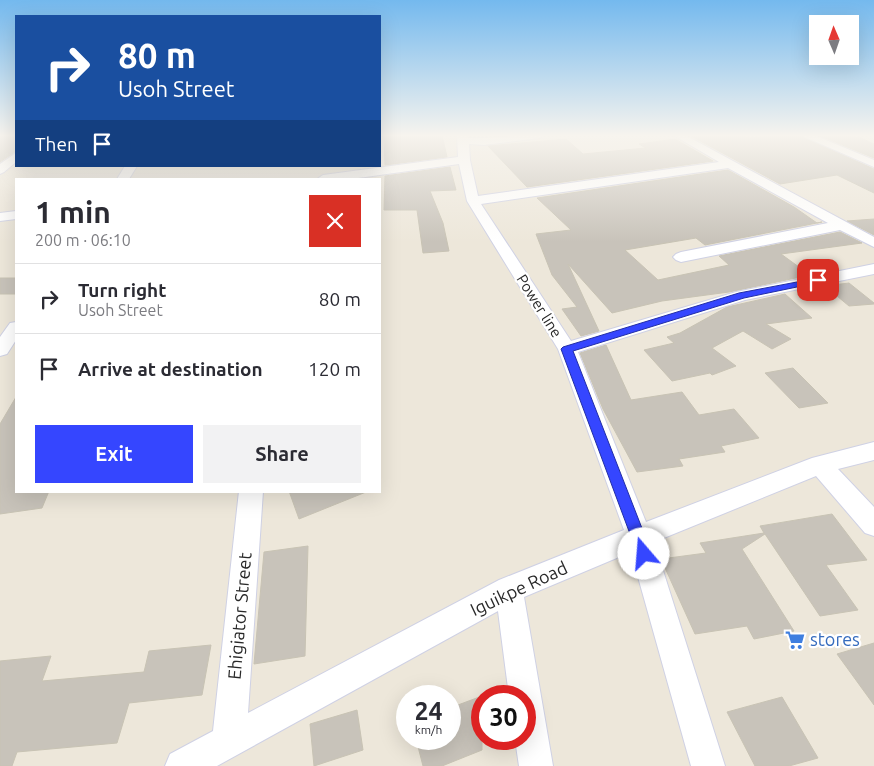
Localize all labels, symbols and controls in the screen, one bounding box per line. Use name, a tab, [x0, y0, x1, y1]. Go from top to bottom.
north arrow	[809, 15, 859, 65]
map controls	[809, 15, 859, 65]
icon: right	[35, 35, 100, 100]
text: 80 m	[118, 35, 196, 75]
text: Usoh Street	[118, 76, 234, 101]
icon: arrive	[88, 130, 116, 158]
text: Then	[35, 133, 78, 155]
text: 1 min	[35, 195, 111, 229]
button: close	[309, 195, 361, 247]
text: 200 m · 06:10	[35, 231, 131, 249]
pin	[797, 259, 839, 301]
icon: arrive	[804, 266, 832, 294]
street label: Power line	[513, 271, 565, 340]
text: Turn right	[78, 279, 166, 301]
icon: right	[35, 285, 63, 313]
text: 80 m	[319, 288, 361, 310]
text: Usoh Street	[78, 301, 163, 319]
icon: arrive	[35, 355, 63, 383]
text: Arrive at destination	[78, 358, 263, 380]
text: 120 m	[308, 358, 361, 380]
button: Exit	[35, 425, 193, 483]
button: Share	[203, 425, 361, 483]
position arrow	[617, 527, 669, 579]
street label: Ehigiator Street	[223, 552, 255, 680]
street label: Iguikpe Road	[467, 557, 570, 619]
supermarket icon: stores	[784, 629, 806, 651]
place label: stores	[810, 629, 860, 649]
speed limit sign: 30	[471, 685, 536, 750]
text: 24	[414, 697, 443, 725]
text: km/h	[415, 723, 442, 736]

